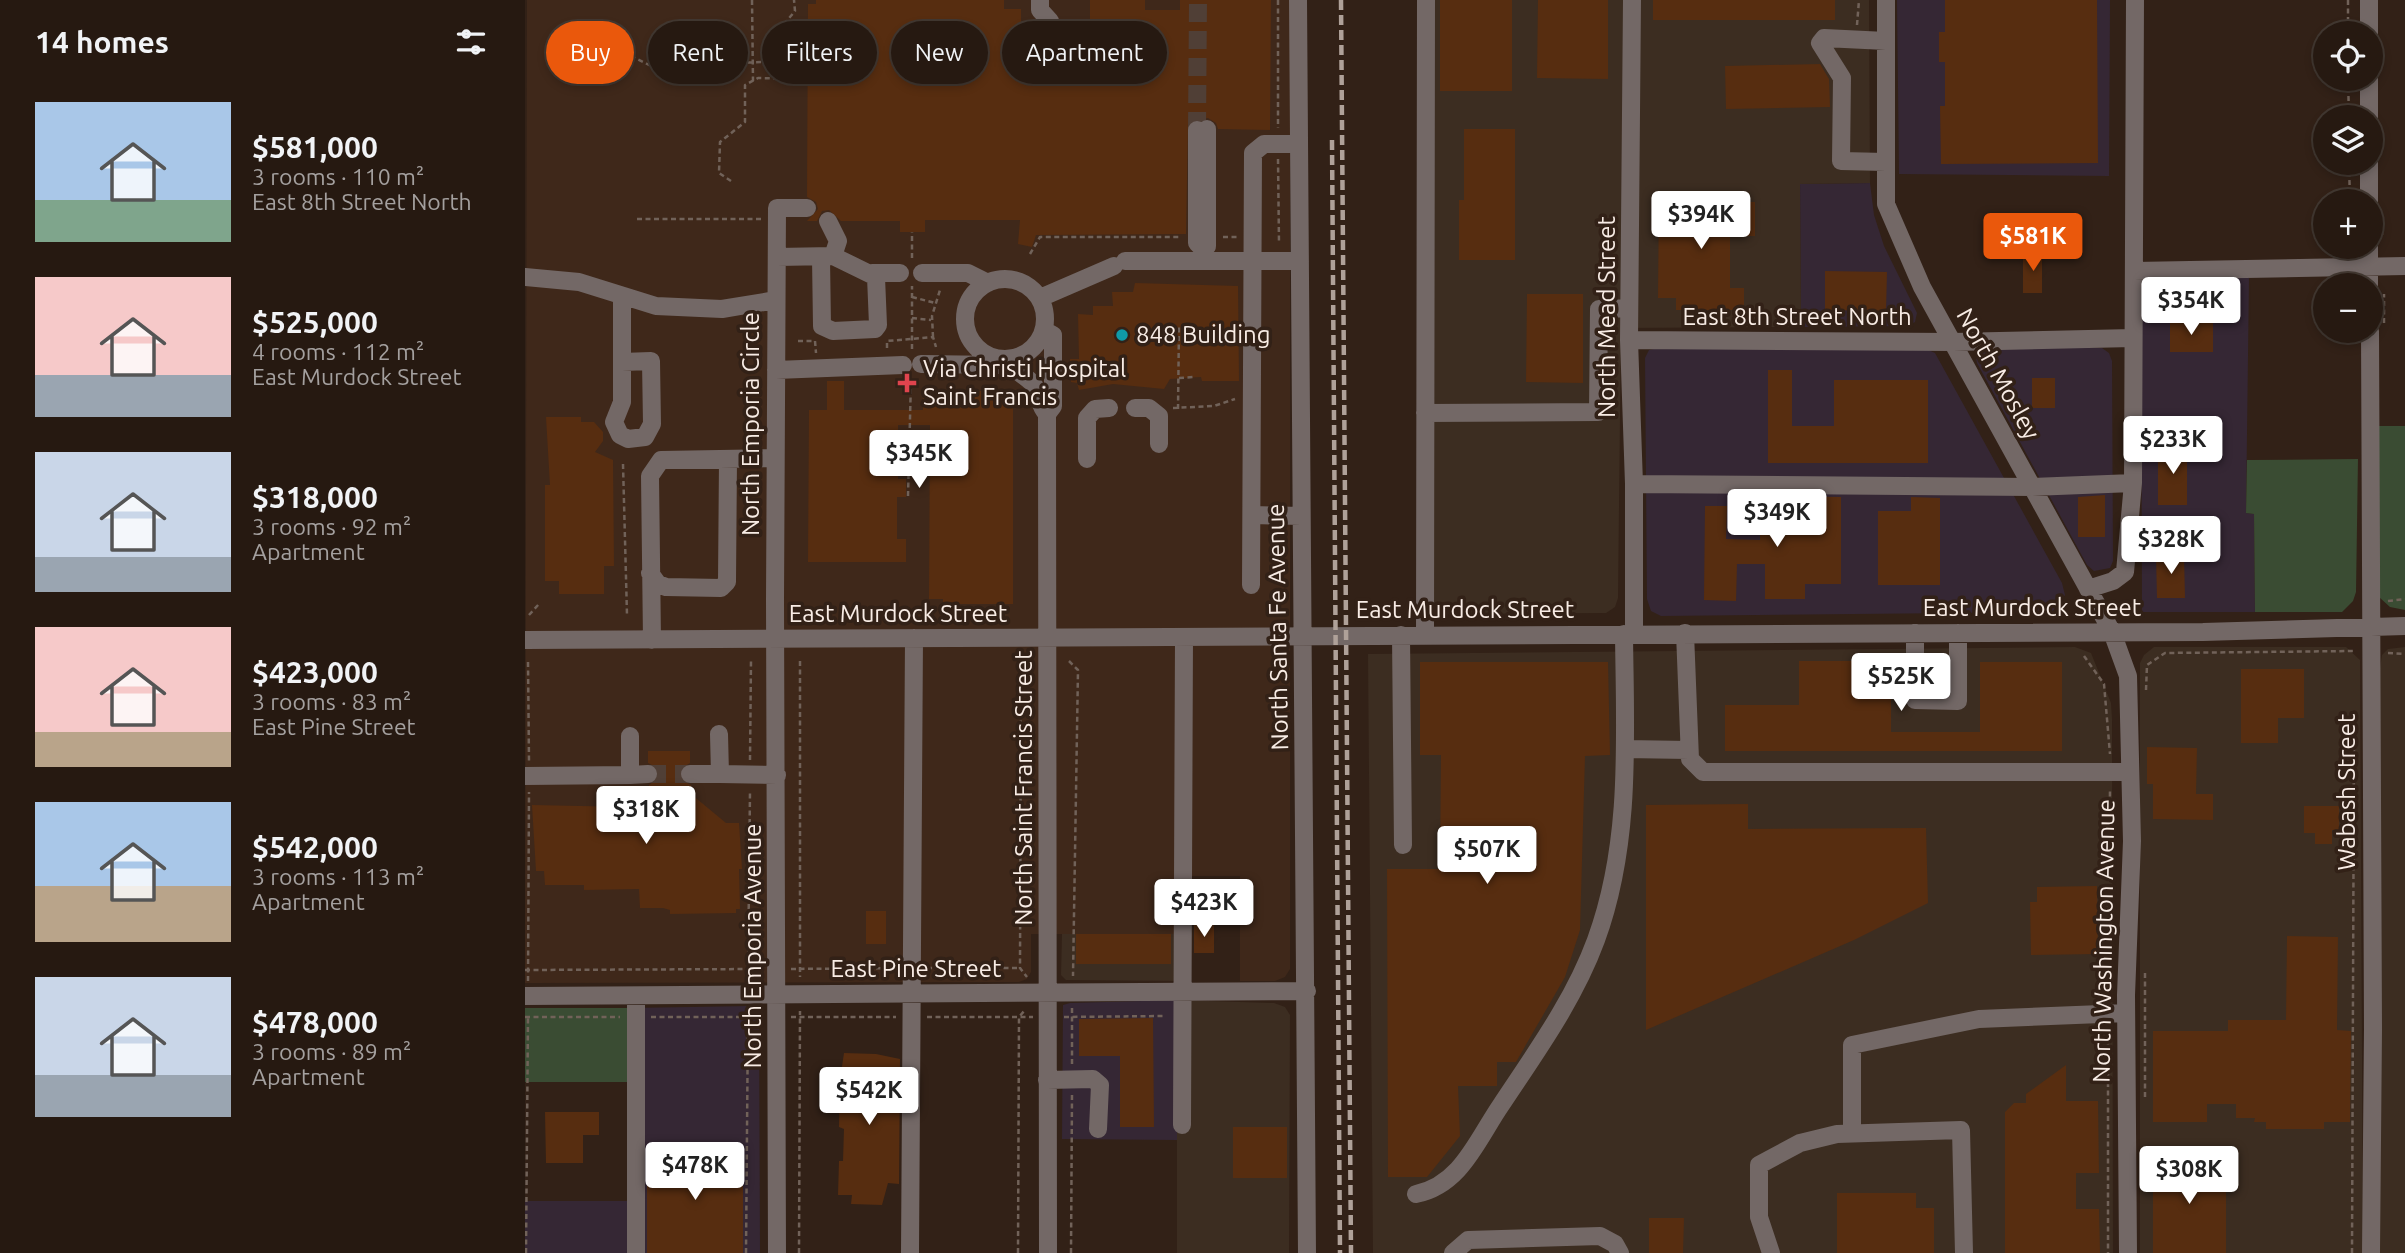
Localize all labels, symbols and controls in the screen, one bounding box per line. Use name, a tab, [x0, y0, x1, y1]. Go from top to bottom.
chip: Buy	[546, 21, 634, 84]
chip: Rent	[648, 21, 748, 84]
chip: Filters	[762, 21, 877, 84]
chip: New	[891, 21, 988, 84]
chip: Apartment	[1002, 21, 1167, 84]
map controls	[2313, 21, 2383, 343]
button: locate	[2313, 21, 2383, 91]
icon: filters	[452, 23, 490, 61]
text: 14 homes	[35, 25, 169, 59]
button: layers	[2313, 105, 2383, 175]
icon: home	[91, 130, 175, 214]
text: $581,000	[252, 130, 378, 164]
text: 3 rooms · 110 m²	[252, 164, 424, 189]
text: East 8th Street North	[252, 189, 472, 214]
button: +	[2313, 189, 2383, 259]
pin: $394K	[1652, 191, 1750, 251]
text: $394K	[1667, 201, 1735, 226]
pin: $581K	[1984, 214, 2082, 273]
street label: North Mead Street	[1593, 215, 1620, 418]
text: $581K	[1999, 223, 2067, 248]
button: −	[2313, 273, 2383, 343]
pin: $354K	[2142, 278, 2240, 337]
text: $354K	[2157, 287, 2225, 312]
street label: East 8th Street North	[1682, 303, 1912, 330]
street label: North Mosley	[1951, 304, 2046, 444]
icon: home	[91, 305, 175, 389]
text: $525,000	[252, 305, 378, 339]
street label: North Emporia Circle	[737, 312, 764, 536]
place label: 848 Building	[1136, 321, 1271, 348]
marker: 848 Building	[1114, 327, 1130, 343]
text: 4 rooms · 112 m²	[252, 339, 424, 364]
place label: Via Christi Hospital Saint Francis	[923, 355, 1126, 410]
text: East Murdock Street	[252, 364, 462, 389]
marker: Via Christi Hospital Saint Francis	[897, 373, 917, 393]
pin: $233K	[2124, 416, 2222, 476]
text: $233K	[2139, 426, 2207, 451]
pin: $345K	[870, 430, 968, 490]
text: $345K	[885, 440, 953, 465]
icon: home	[91, 480, 175, 564]
text: $318,000	[252, 480, 378, 514]
pin: $349K	[1728, 490, 1826, 549]
text: $349K	[1743, 499, 1811, 524]
street label: North Santa Fe Avenue	[1262, 503, 1293, 751]
text: 3 rooms · 92 m²	[252, 514, 411, 539]
pin: $328K	[2122, 516, 2220, 576]
text: $328K	[2137, 526, 2205, 551]
text: Apartment	[252, 539, 365, 564]
street label: East Murdock Street	[1923, 594, 2142, 621]
street label: East Murdock Street	[1356, 596, 1575, 623]
street label: East Murdock Street	[789, 600, 1008, 627]
street label: North Saint Francis Street	[1010, 650, 1037, 926]
pin: $525K	[1852, 654, 1950, 713]
icon: home	[91, 655, 175, 739]
text: $423,000	[252, 655, 378, 689]
text: $525K	[1867, 663, 1935, 688]
text: 3 rooms · 83 m²	[252, 689, 411, 714]
street label: Wabash Street	[2333, 713, 2360, 871]
text: East Pine Street	[252, 714, 416, 739]
pin: $318K	[597, 786, 695, 846]
text: $318K	[612, 796, 680, 821]
street label: North Washington Avenue	[2088, 799, 2119, 1083]
street label: North Emporia Avenue	[739, 824, 766, 1068]
pin: $507K	[1438, 826, 1536, 886]
icon: home	[91, 830, 175, 914]
text: $542,000	[252, 830, 378, 864]
text: $507K	[1453, 836, 1521, 861]
text: 3 rooms · 113 m²	[252, 864, 424, 889]
pin: $423K	[1155, 880, 1253, 939]
text: Apartment	[252, 889, 365, 914]
text: $423K	[1170, 889, 1238, 914]
street label: East Pine Street	[831, 955, 1002, 982]
icon: home	[91, 1005, 175, 1089]
text: $478,000	[252, 1005, 378, 1039]
text: 3 rooms · 89 m²	[252, 1039, 411, 1064]
text: Apartment	[252, 1064, 365, 1089]
pin: $542K	[820, 1068, 918, 1127]
text: $542K	[835, 1077, 903, 1102]
pin: $478K	[646, 1142, 744, 1202]
pin: $308K	[2140, 1146, 2238, 1206]
text: $478K	[661, 1152, 729, 1177]
text: $308K	[2155, 1156, 2223, 1181]

